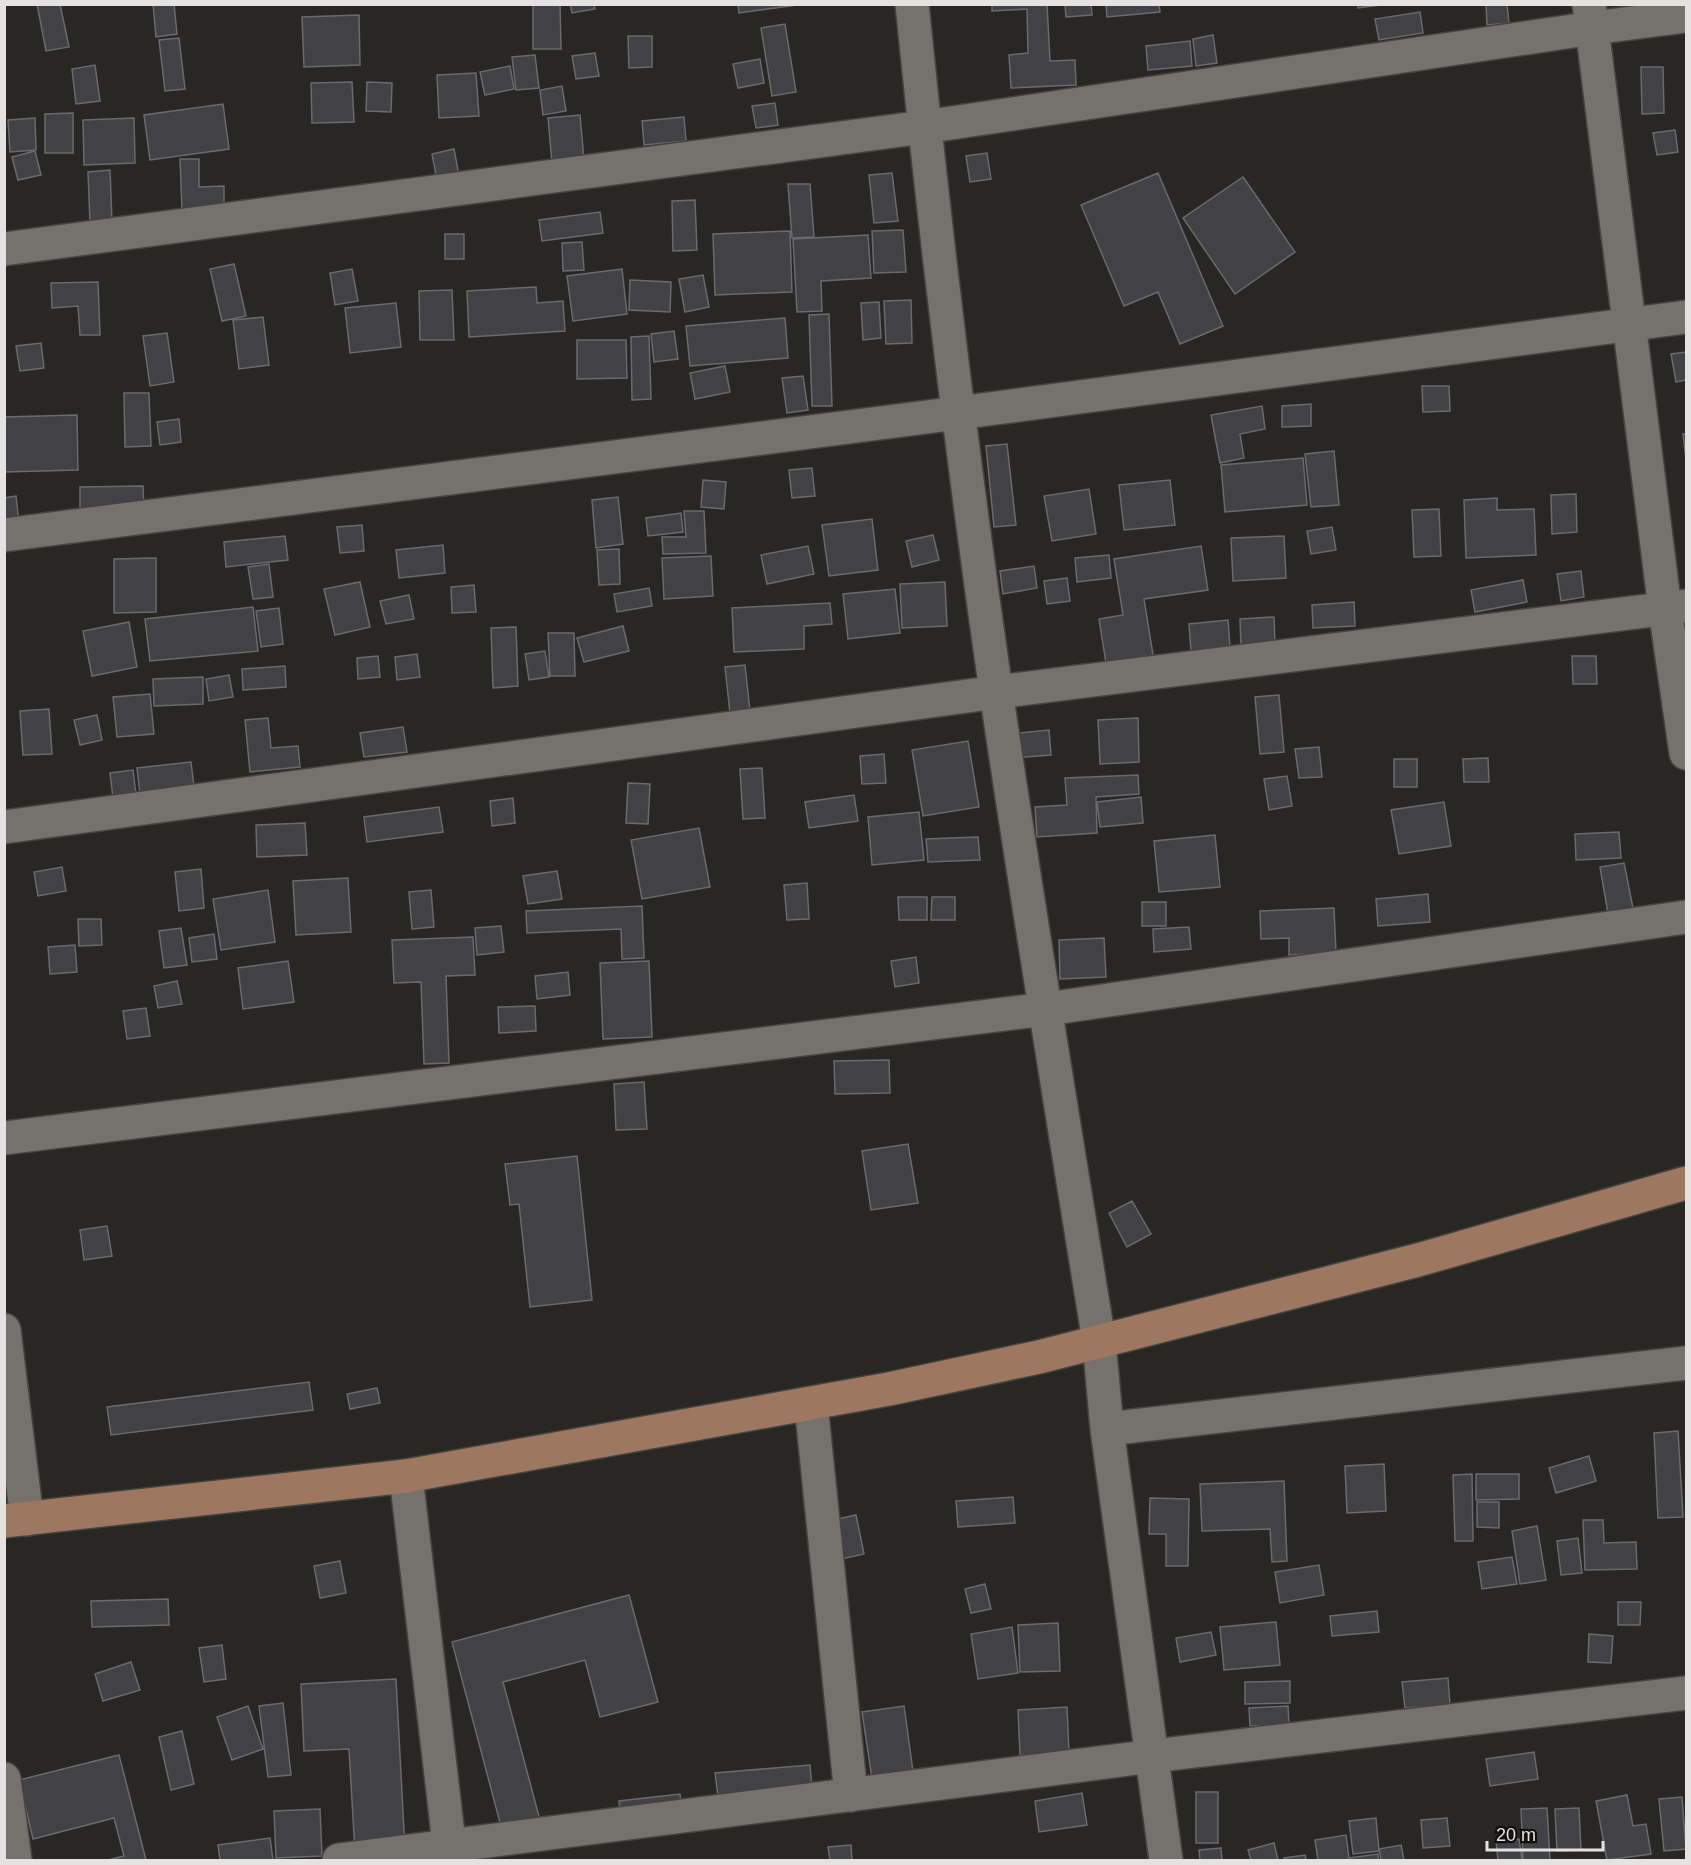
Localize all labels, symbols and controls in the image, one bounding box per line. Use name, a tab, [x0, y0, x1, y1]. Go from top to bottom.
scale bar	[1487, 1814, 1602, 1852]
text: 20 m	[1496, 1825, 1536, 1845]

